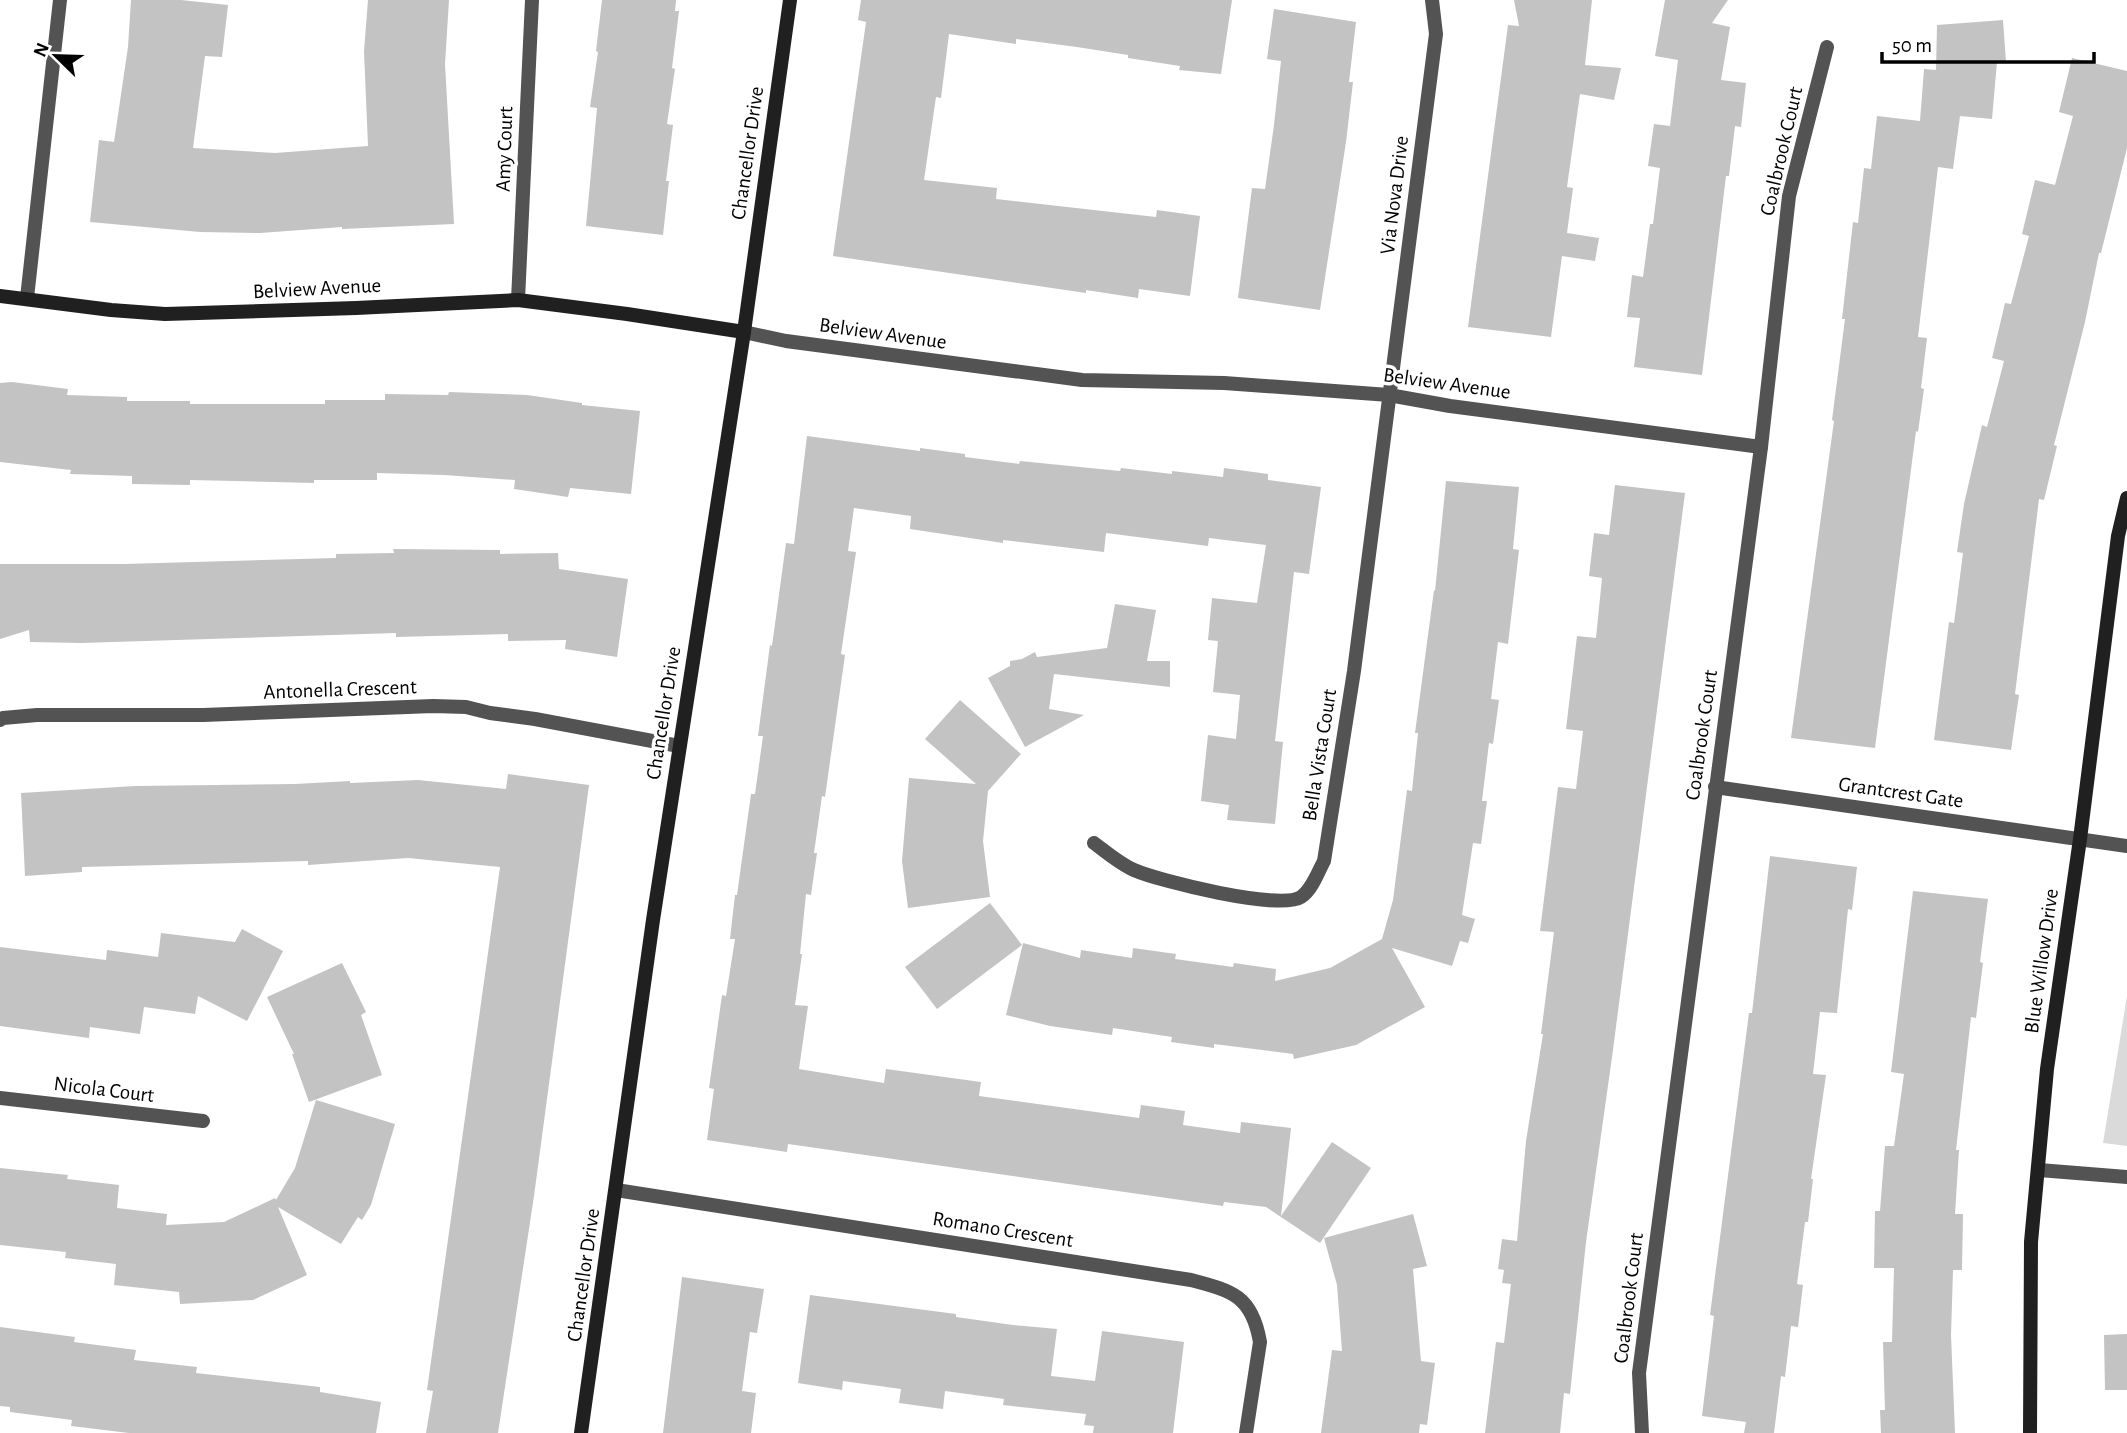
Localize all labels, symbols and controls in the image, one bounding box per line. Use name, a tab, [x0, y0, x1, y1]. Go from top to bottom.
north arrow	[21, 21, 91, 91]
scale bar	[1882, 21, 2094, 65]
text: 50 m	[1892, 35, 1932, 56]
text: N	[30, 40, 53, 60]
street label: Coalbrook Court	[1756, 84, 1807, 218]
street label: Chancellor Drive	[728, 85, 767, 221]
street label: Amy Court	[493, 106, 516, 192]
street label: Via Nova Drive	[1377, 135, 1412, 256]
street label: Belview Avenue	[252, 275, 382, 302]
street label: Belview Avenue	[818, 314, 948, 353]
street label: Belview Avenue	[1382, 364, 1512, 403]
street label: Chancellor Drive	[643, 645, 684, 781]
street label: Coalbrook Court	[1682, 668, 1721, 802]
street label: Antonella Crescent	[263, 676, 417, 703]
street label: Bella Vista Court	[1299, 687, 1340, 823]
street label: Grantcrest Gate	[1837, 773, 1965, 812]
street label: Blue Willow Drive	[2021, 887, 2062, 1035]
street label: Nicola Court	[53, 1073, 156, 1106]
street label: Chancellor Drive	[564, 1207, 603, 1343]
street label: Romano Crescent	[931, 1208, 1075, 1251]
street label: Coalbrook Court	[1610, 1231, 1647, 1365]

